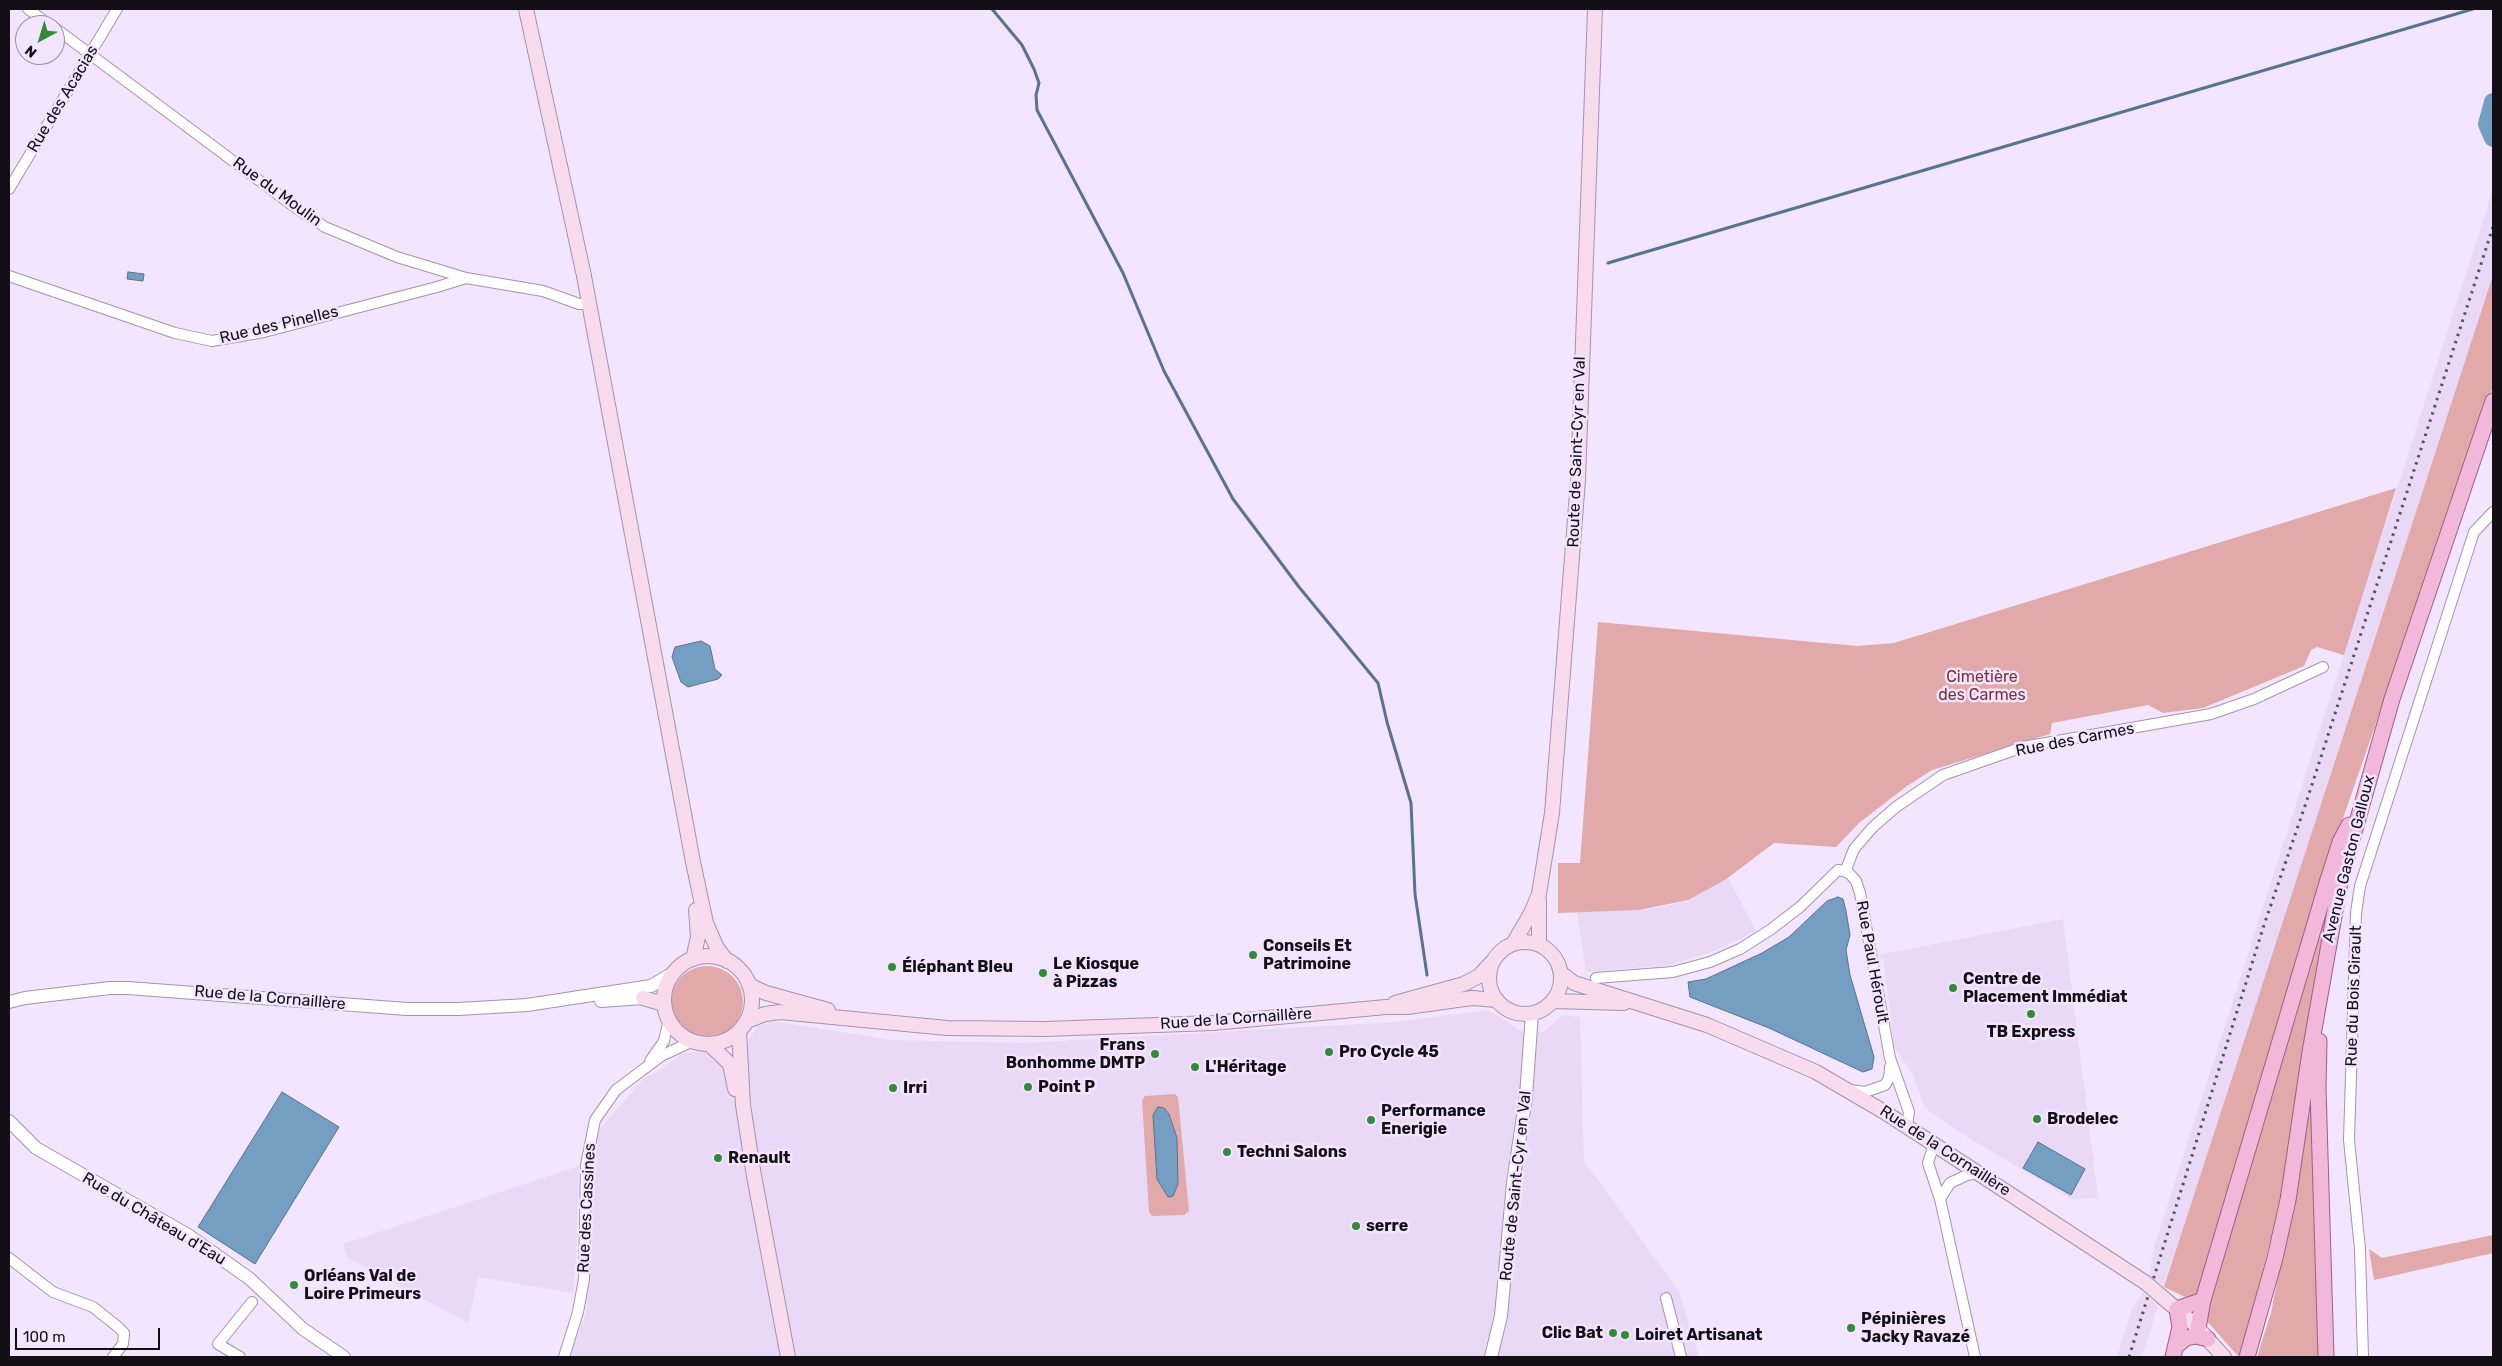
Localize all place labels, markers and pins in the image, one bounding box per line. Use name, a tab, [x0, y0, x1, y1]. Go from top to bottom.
place label: Conseils Et Patrimoine	[1263, 936, 1352, 974]
marker: Conseils Et Patrimoine	[1247, 949, 1259, 961]
place label: Le Kiosque à Pizzas	[1053, 954, 1139, 992]
place label: Éléphant Bleu	[902, 957, 1013, 977]
marker: Éléphant Bleu	[886, 961, 898, 973]
marker: Le Kiosque à Pizzas	[1037, 967, 1049, 979]
place label: Centre de Placement Immédiat	[1963, 969, 2128, 1007]
marker: Centre de Placement Immédiat	[1947, 982, 1959, 994]
marker: TB Express	[2025, 1008, 2037, 1020]
place label: TB Express	[1987, 1022, 2075, 1042]
place label: Frans Bonhomme DMTP	[1006, 1035, 1145, 1073]
place label: Pro Cycle 45	[1339, 1042, 1439, 1062]
marker: Pro Cycle 45	[1323, 1046, 1335, 1058]
marker: Frans Bonhomme DMTP	[1149, 1048, 1161, 1060]
place label: L'Héritage	[1205, 1057, 1287, 1077]
marker: L'Héritage	[1189, 1061, 1201, 1073]
place label: Point P	[1038, 1077, 1095, 1097]
place label: Irri	[903, 1078, 927, 1098]
marker: Point P	[1022, 1081, 1034, 1093]
marker: Irri	[887, 1082, 899, 1094]
place label: Performance Enerigie	[1381, 1101, 1486, 1139]
place label: Brodelec	[2047, 1109, 2118, 1129]
marker: Brodelec	[2031, 1113, 2043, 1125]
marker: Performance Enerigie	[1365, 1114, 1377, 1126]
place label: Techni Salons	[1237, 1142, 1347, 1162]
marker: Techni Salons	[1221, 1146, 1233, 1158]
place label: Renault	[728, 1148, 790, 1168]
marker: Renault	[712, 1152, 724, 1164]
place label: serre	[1366, 1216, 1408, 1236]
marker: serre	[1350, 1220, 1362, 1232]
place label: Orléans Val de Loire Primeurs	[304, 1266, 421, 1304]
marker: Orléans Val de Loire Primeurs	[288, 1279, 300, 1291]
place label: Pépinières Jacky Ravazé	[1861, 1309, 1970, 1347]
marker: Pépinières Jacky Ravazé	[1845, 1322, 1857, 1334]
place label: Clic Bat	[1542, 1323, 1603, 1343]
place label: Loiret Artisanat	[1635, 1325, 1763, 1345]
marker: Clic Bat	[1607, 1327, 1619, 1339]
marker: Loiret Artisanat	[1619, 1329, 1631, 1341]

